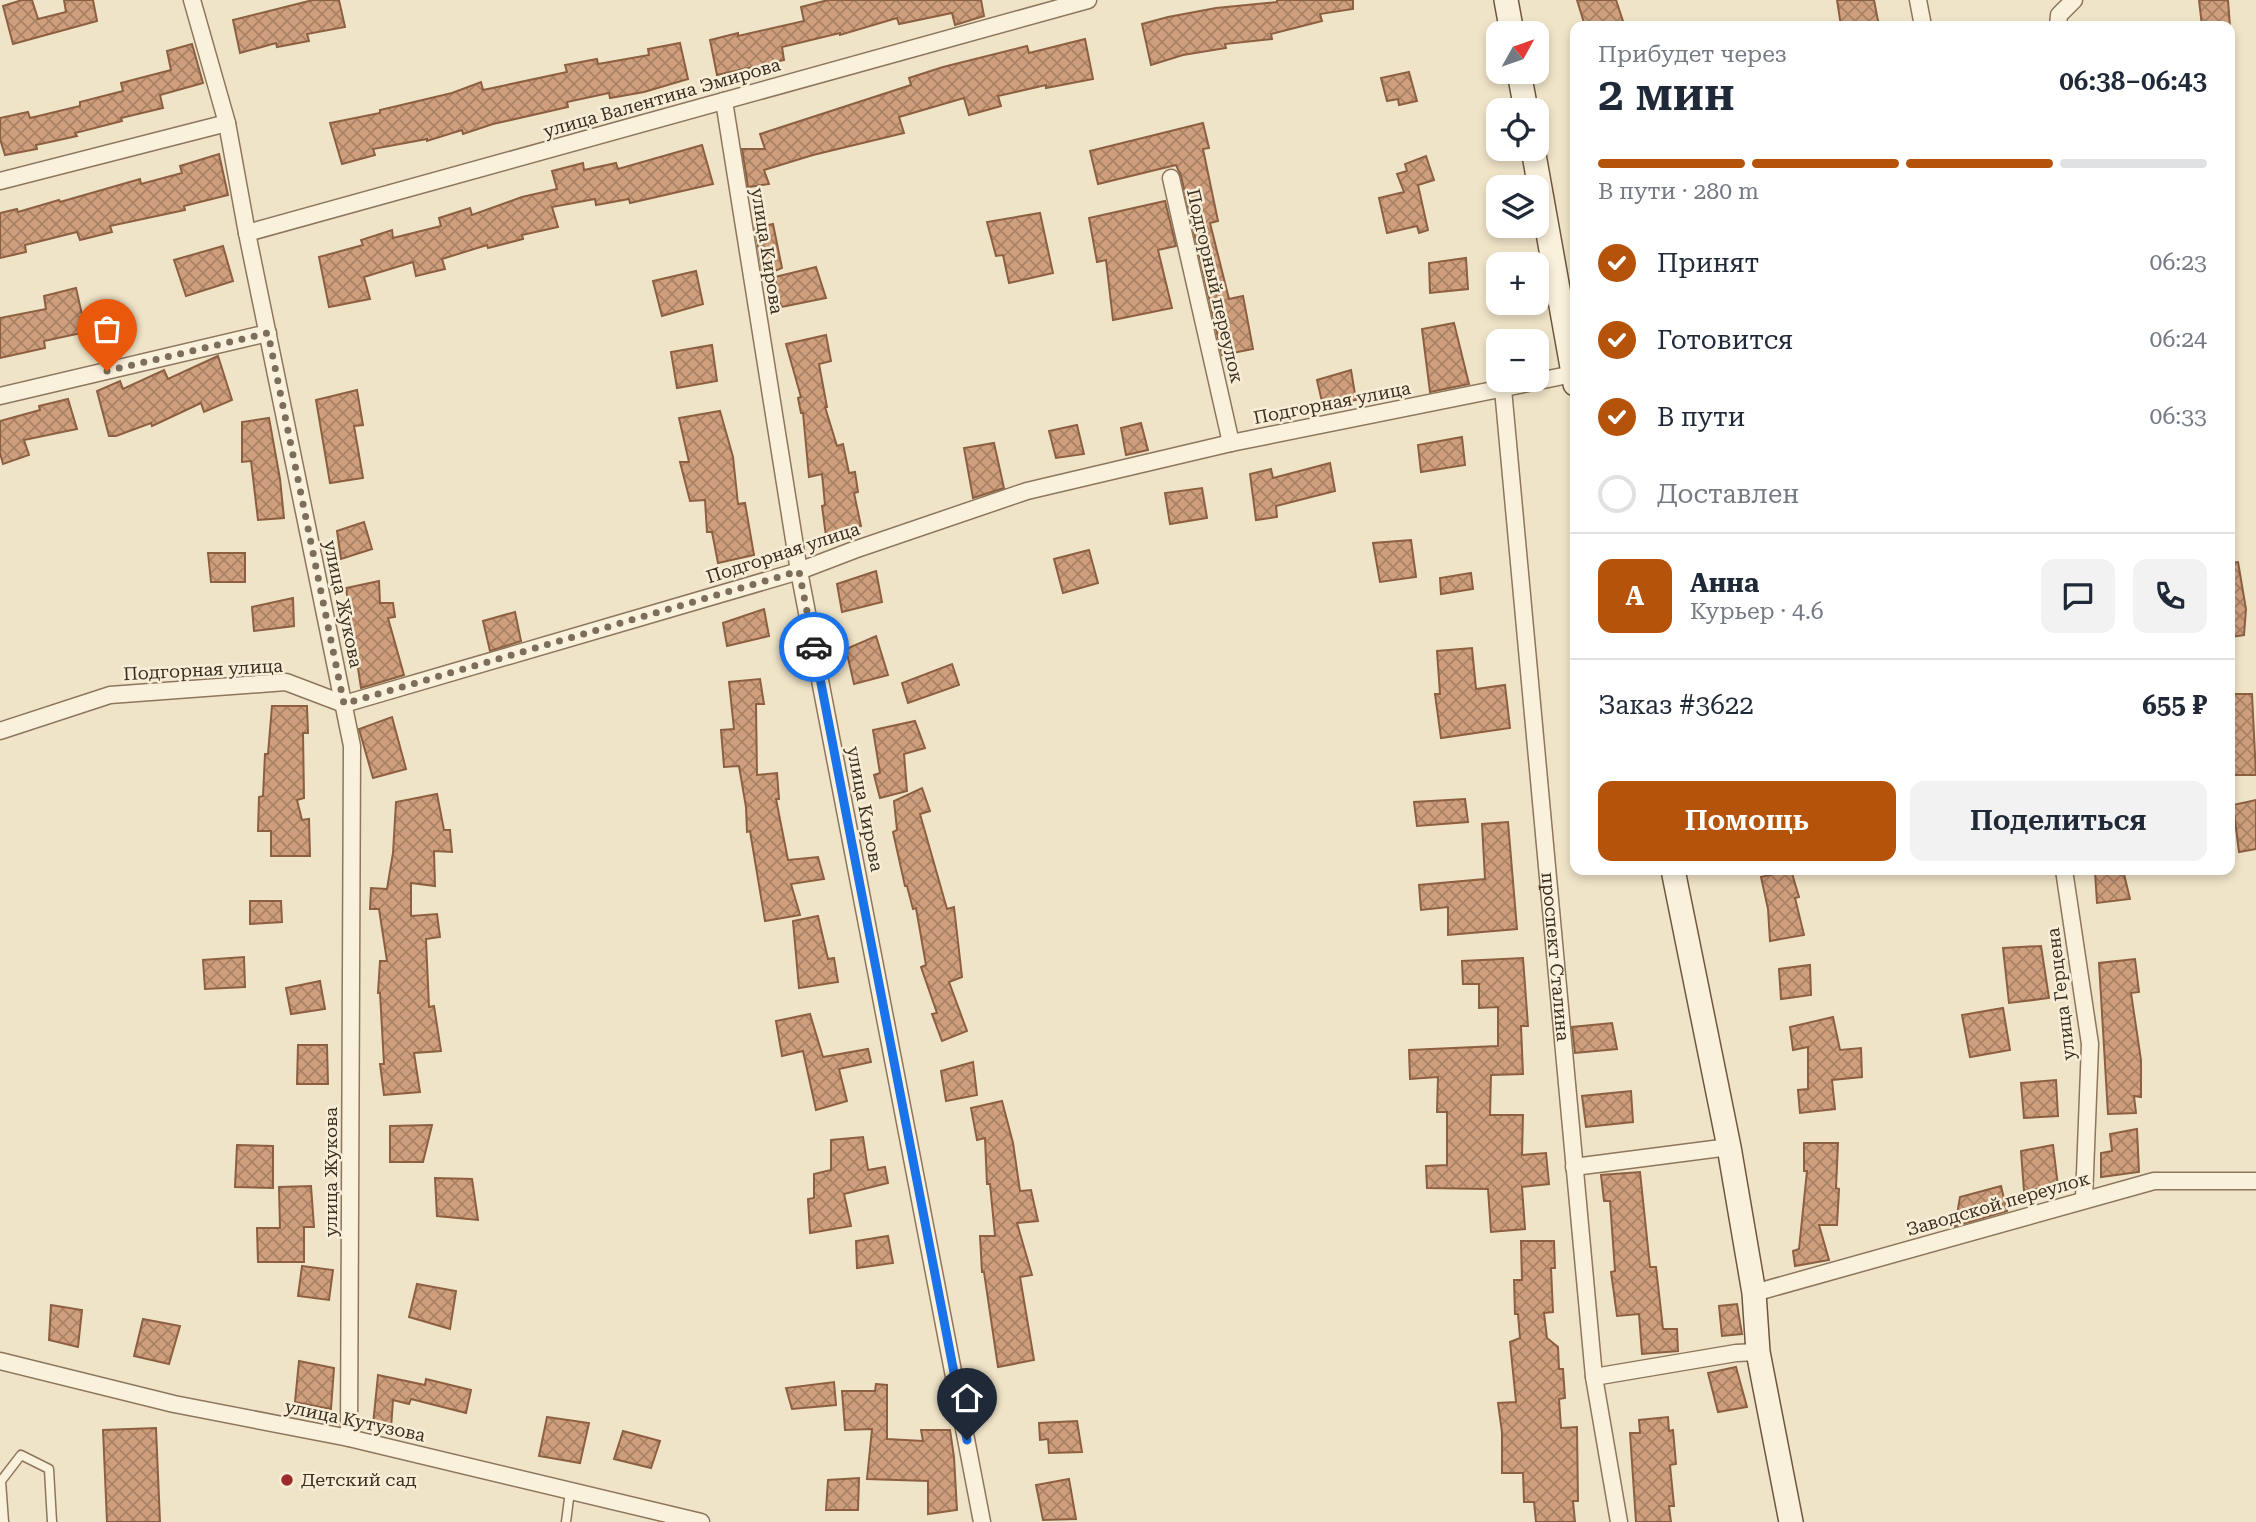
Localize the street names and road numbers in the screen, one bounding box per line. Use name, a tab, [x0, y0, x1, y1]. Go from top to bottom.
street label: улица Валентина Эмирова	[541, 53, 783, 141]
street label: улица Кирова	[747, 186, 788, 316]
street label: Подгорный переулок	[1183, 187, 1248, 385]
street label: Подгорная улица	[1251, 377, 1413, 428]
street label: Подгорная улица	[704, 518, 862, 587]
street label: улица Жукова	[320, 538, 367, 670]
street label: Подгорная улица	[123, 655, 284, 684]
street label: улица Кирова	[843, 744, 888, 874]
street label: проспект Сталина	[1538, 871, 1574, 1042]
street label: улица Герцена	[2042, 926, 2079, 1062]
street label: улица Жукова	[320, 1107, 341, 1237]
street label: Заводской переулок	[1904, 1167, 2092, 1240]
street label: улица Кутузова	[283, 1395, 428, 1446]

